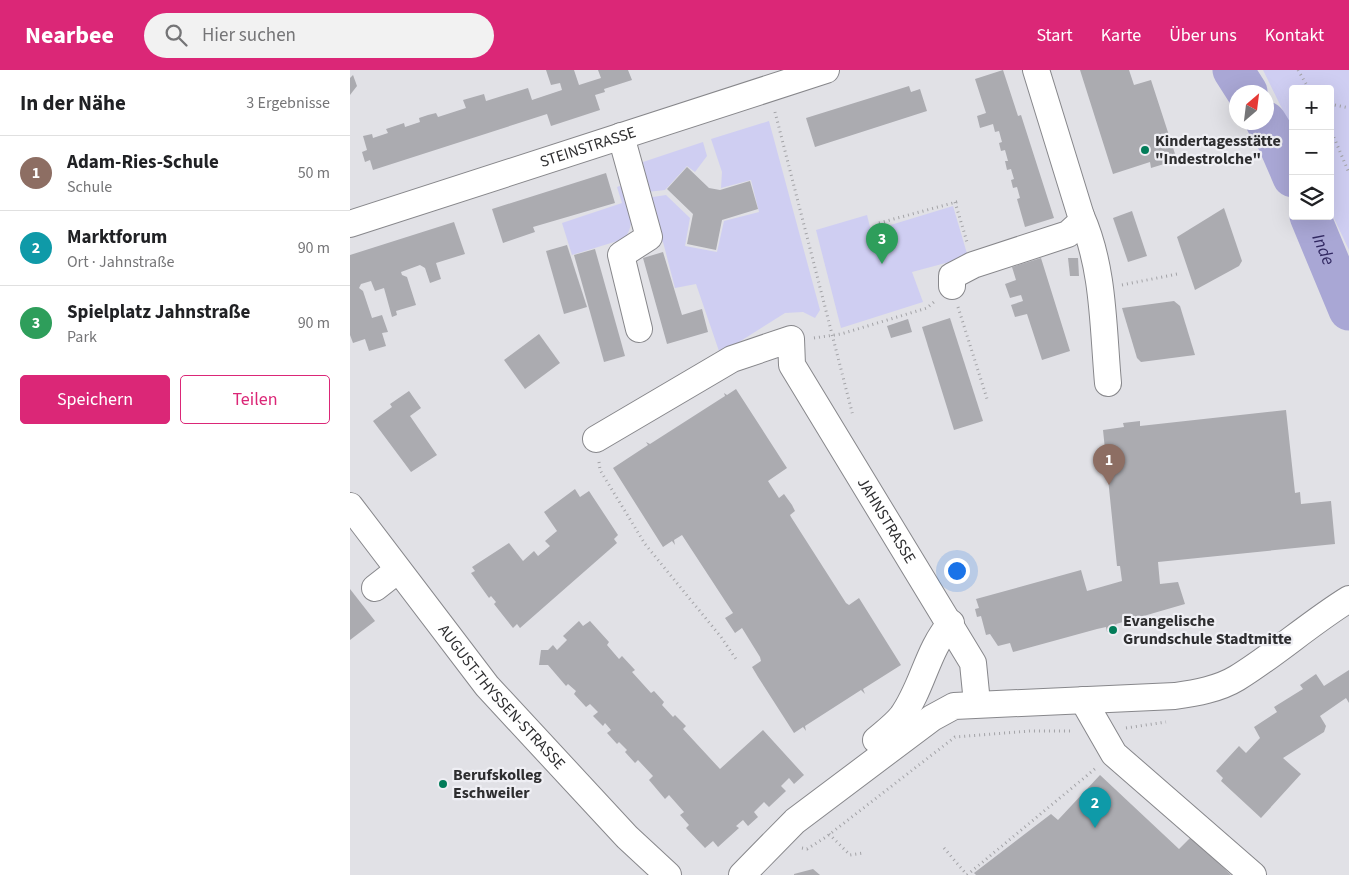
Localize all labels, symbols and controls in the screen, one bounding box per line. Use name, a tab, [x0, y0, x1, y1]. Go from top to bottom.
search box	[144, 13, 494, 58]
text: Nearbee	[25, 18, 114, 53]
icon: search	[162, 21, 190, 49]
text: Hier suchen	[202, 22, 296, 49]
text: Start	[1036, 23, 1073, 48]
text: Karte	[1101, 23, 1141, 48]
text: Über uns	[1169, 23, 1237, 48]
text: Kontakt	[1265, 23, 1324, 48]
north arrow	[1229, 85, 1274, 130]
map controls	[1289, 85, 1334, 220]
button: +	[1289, 85, 1334, 130]
text: In der Nähe	[20, 88, 126, 118]
text: 3 Ergebnisse	[246, 92, 330, 114]
street label: STEINSTRASSE	[537, 121, 639, 173]
place label: Kindertagesstätte "Indestrolche"	[1155, 130, 1281, 170]
button: −	[1289, 130, 1334, 175]
marker: Kindertagesstätte "Indestrolche"	[1139, 144, 1151, 156]
text: Adam-Ries-Schule	[67, 149, 219, 176]
text: 1	[32, 162, 40, 184]
text: 50 m	[298, 162, 330, 184]
button: layers	[1289, 175, 1334, 220]
text: Schule	[67, 176, 112, 198]
pin: 3	[866, 223, 898, 264]
text: Marktforum	[67, 224, 167, 251]
water label: Inde	[1306, 230, 1342, 269]
text: 2	[32, 237, 40, 259]
text: 90 m	[298, 237, 330, 259]
text: Ort · Jahnstraße	[67, 251, 174, 273]
text: Spielplatz Jahnstraße	[67, 299, 250, 326]
text: 3	[32, 312, 40, 334]
text: 90 m	[298, 312, 330, 334]
text: Park	[67, 326, 97, 348]
button: Speichern	[20, 375, 170, 424]
button: Teilen	[180, 375, 330, 424]
pin: 1	[1093, 444, 1125, 485]
street label: JAHNSTRASSE	[852, 473, 921, 568]
your location	[944, 558, 970, 584]
place label: Evangelische Grundschule Stadtmitte	[1123, 610, 1292, 650]
street label: AUGUST-THYSSEN-STRASSE	[433, 620, 570, 774]
marker: Evangelische Grundschule Stadtmitte	[1107, 624, 1119, 636]
place label: Berufskolleg Eschweiler	[453, 764, 542, 804]
marker: Berufskolleg Eschweiler	[437, 778, 449, 790]
pin: 2	[1079, 787, 1111, 828]

